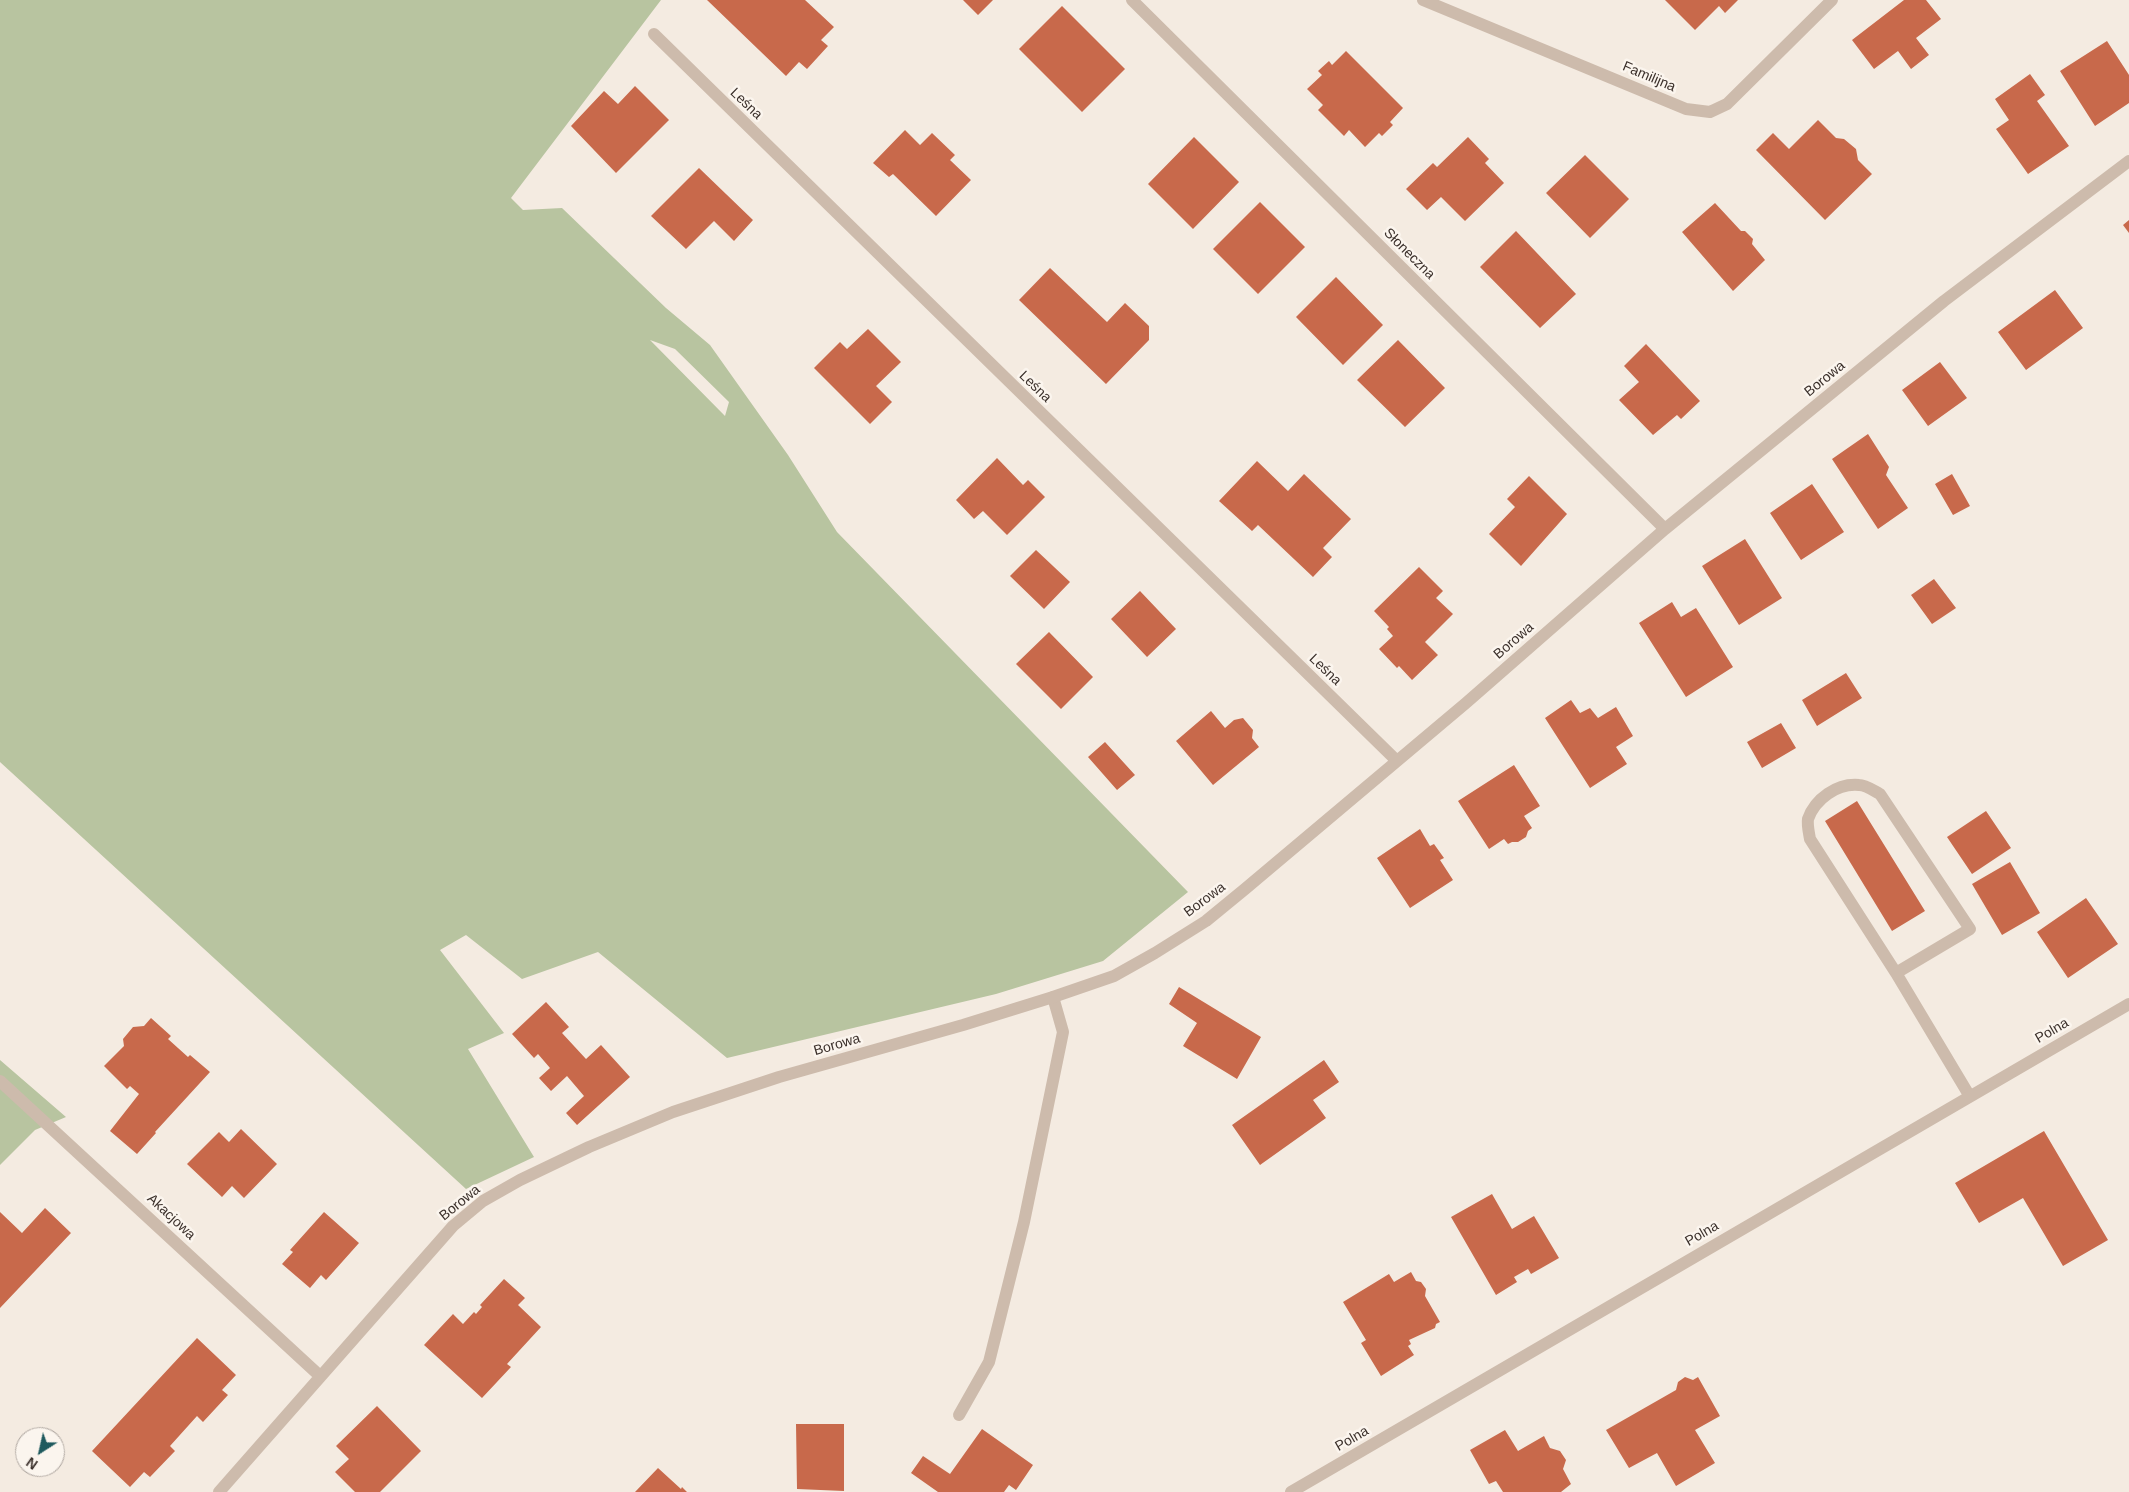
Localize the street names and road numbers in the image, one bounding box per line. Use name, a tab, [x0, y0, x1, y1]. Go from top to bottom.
street label: Familijna	[1620, 58, 1678, 96]
street label: Leśna	[726, 85, 766, 123]
street label: Słoneczna	[1380, 225, 1438, 283]
street label: Borowa	[1801, 358, 1849, 400]
street label: Leśna	[1015, 368, 1055, 406]
street label: Borowa	[1491, 619, 1537, 663]
street label: Leśna	[1305, 651, 1345, 689]
street label: Borowa	[1181, 879, 1229, 921]
street label: Polna	[2032, 1015, 2072, 1047]
street label: Borowa	[812, 1030, 862, 1060]
street label: Borowa	[436, 1182, 484, 1224]
street label: Akacjowa	[143, 1190, 199, 1244]
street label: Polna	[1682, 1218, 1722, 1250]
street label: Polna	[1332, 1423, 1372, 1455]

